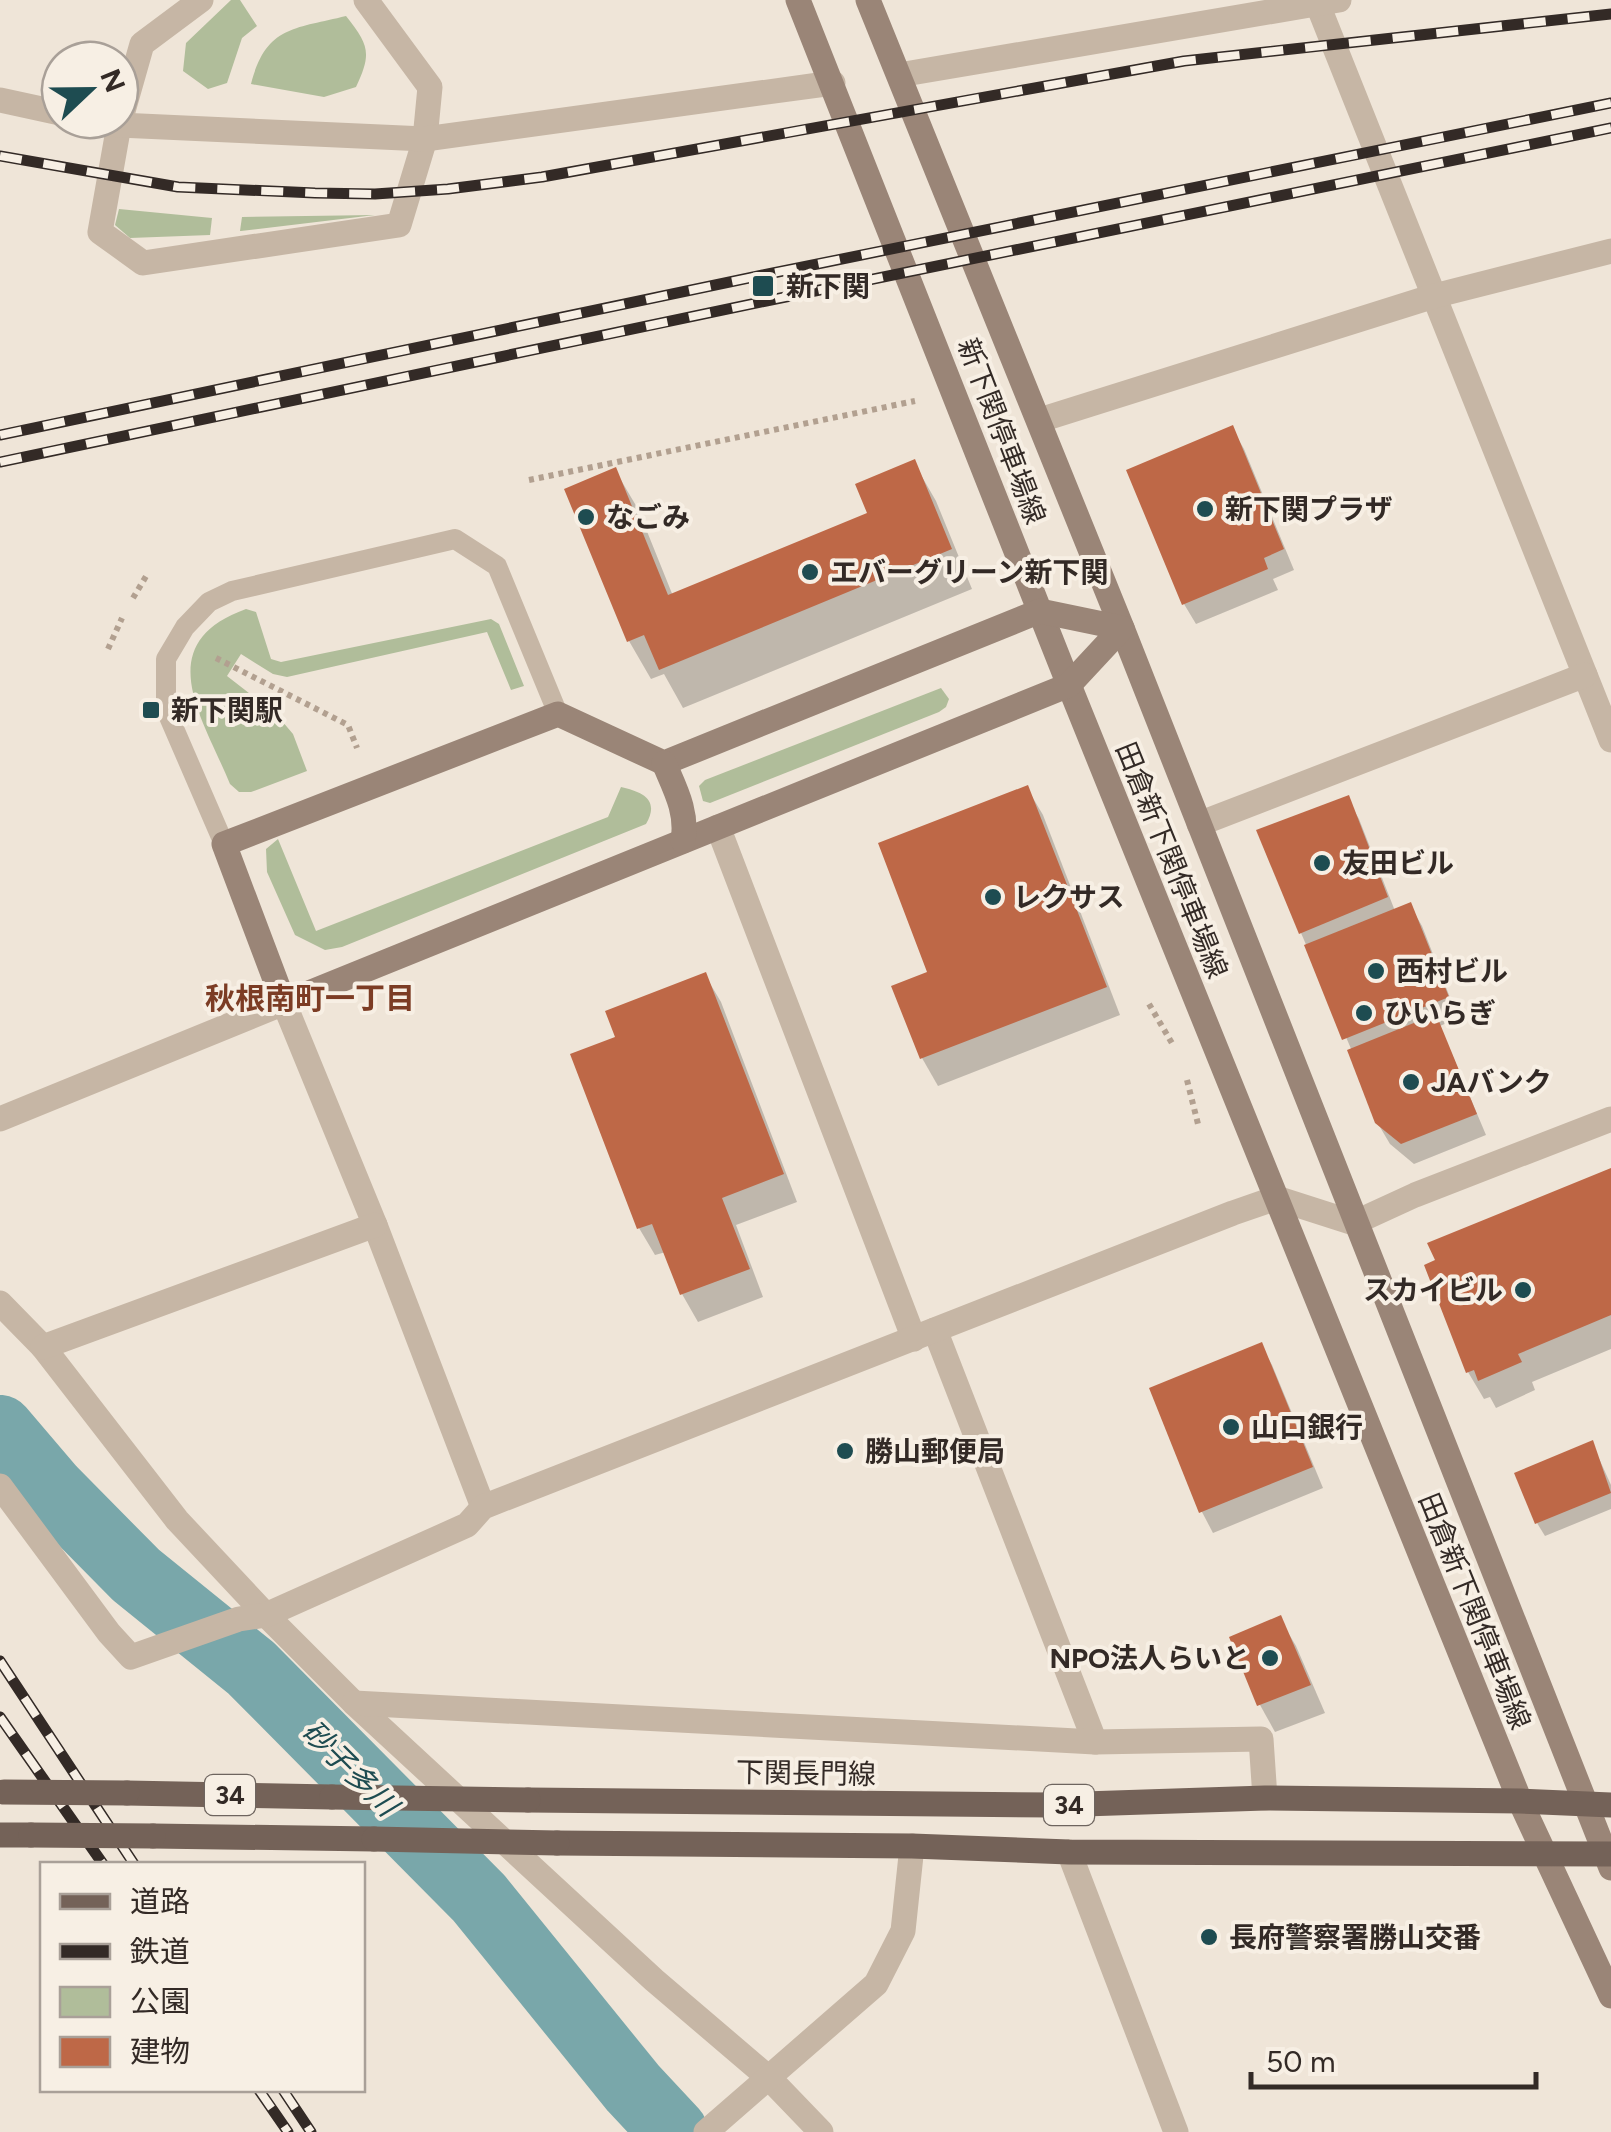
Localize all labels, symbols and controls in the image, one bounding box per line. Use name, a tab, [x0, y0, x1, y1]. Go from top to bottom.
north arrow	[40, 40, 140, 140]
text: N	[93, 64, 133, 97]
place label: 新下関	[786, 269, 870, 303]
marker: 新下関	[750, 273, 776, 299]
street label: 新下関停車場線	[951, 333, 1053, 529]
place label: 新下関プラザ	[1225, 492, 1393, 526]
marker: 新下関プラザ	[1194, 498, 1216, 520]
place label: なごみ	[606, 500, 690, 534]
marker: なごみ	[575, 506, 597, 528]
place label: エバーグリーン新下関	[830, 555, 1109, 589]
marker: エバーグリーン新下関	[799, 561, 821, 583]
place label: 新下関駅	[171, 693, 283, 727]
marker: 新下関駅	[140, 699, 162, 721]
street label: 田倉新下関停車場線	[1109, 737, 1235, 983]
place label: 友田ビル	[1342, 846, 1454, 880]
marker: 友田ビル	[1311, 852, 1333, 874]
place label: レクサス	[1013, 880, 1124, 914]
marker: レクサス	[982, 886, 1004, 908]
place label: 西村ビル	[1396, 954, 1508, 988]
marker: 西村ビル	[1365, 960, 1387, 982]
district label: 秋根南町一丁目	[205, 980, 415, 1017]
place label: ひいらぎ	[1384, 996, 1496, 1030]
marker: ひいらぎ	[1353, 1002, 1375, 1024]
place label: JAバンク	[1431, 1065, 1552, 1099]
marker: JAバンク	[1400, 1071, 1422, 1093]
place label: スカイビル	[1363, 1273, 1503, 1307]
marker: スカイビル	[1512, 1279, 1534, 1301]
place label: 山口銀行	[1251, 1410, 1363, 1444]
marker: 山口銀行	[1220, 1416, 1242, 1438]
place label: 勝山郵便局	[865, 1434, 1005, 1468]
marker: 勝山郵便局	[834, 1440, 856, 1462]
street label: 田倉新下関停車場線	[1412, 1488, 1538, 1734]
place label: NPO法人らいと	[1049, 1641, 1250, 1675]
marker: NPO法人らいと	[1259, 1647, 1281, 1669]
water label: 砂子多川	[294, 1712, 408, 1826]
street label: 下関長門線	[736, 1755, 876, 1791]
road number: 34	[205, 1775, 255, 1815]
road number: 34	[1044, 1785, 1094, 1825]
legend	[40, 1862, 365, 2092]
text: 道路	[130, 1883, 190, 1920]
place label: 長府警察署勝山交番	[1229, 1920, 1481, 1954]
marker: 長府警察署勝山交番	[1198, 1926, 1220, 1948]
text: 鉄道	[130, 1933, 190, 1970]
text: 公園	[130, 1983, 190, 2020]
scale bar	[1251, 2027, 1536, 2089]
text: 建物	[130, 2033, 190, 2070]
text: 50 m	[1266, 2043, 1335, 2080]

